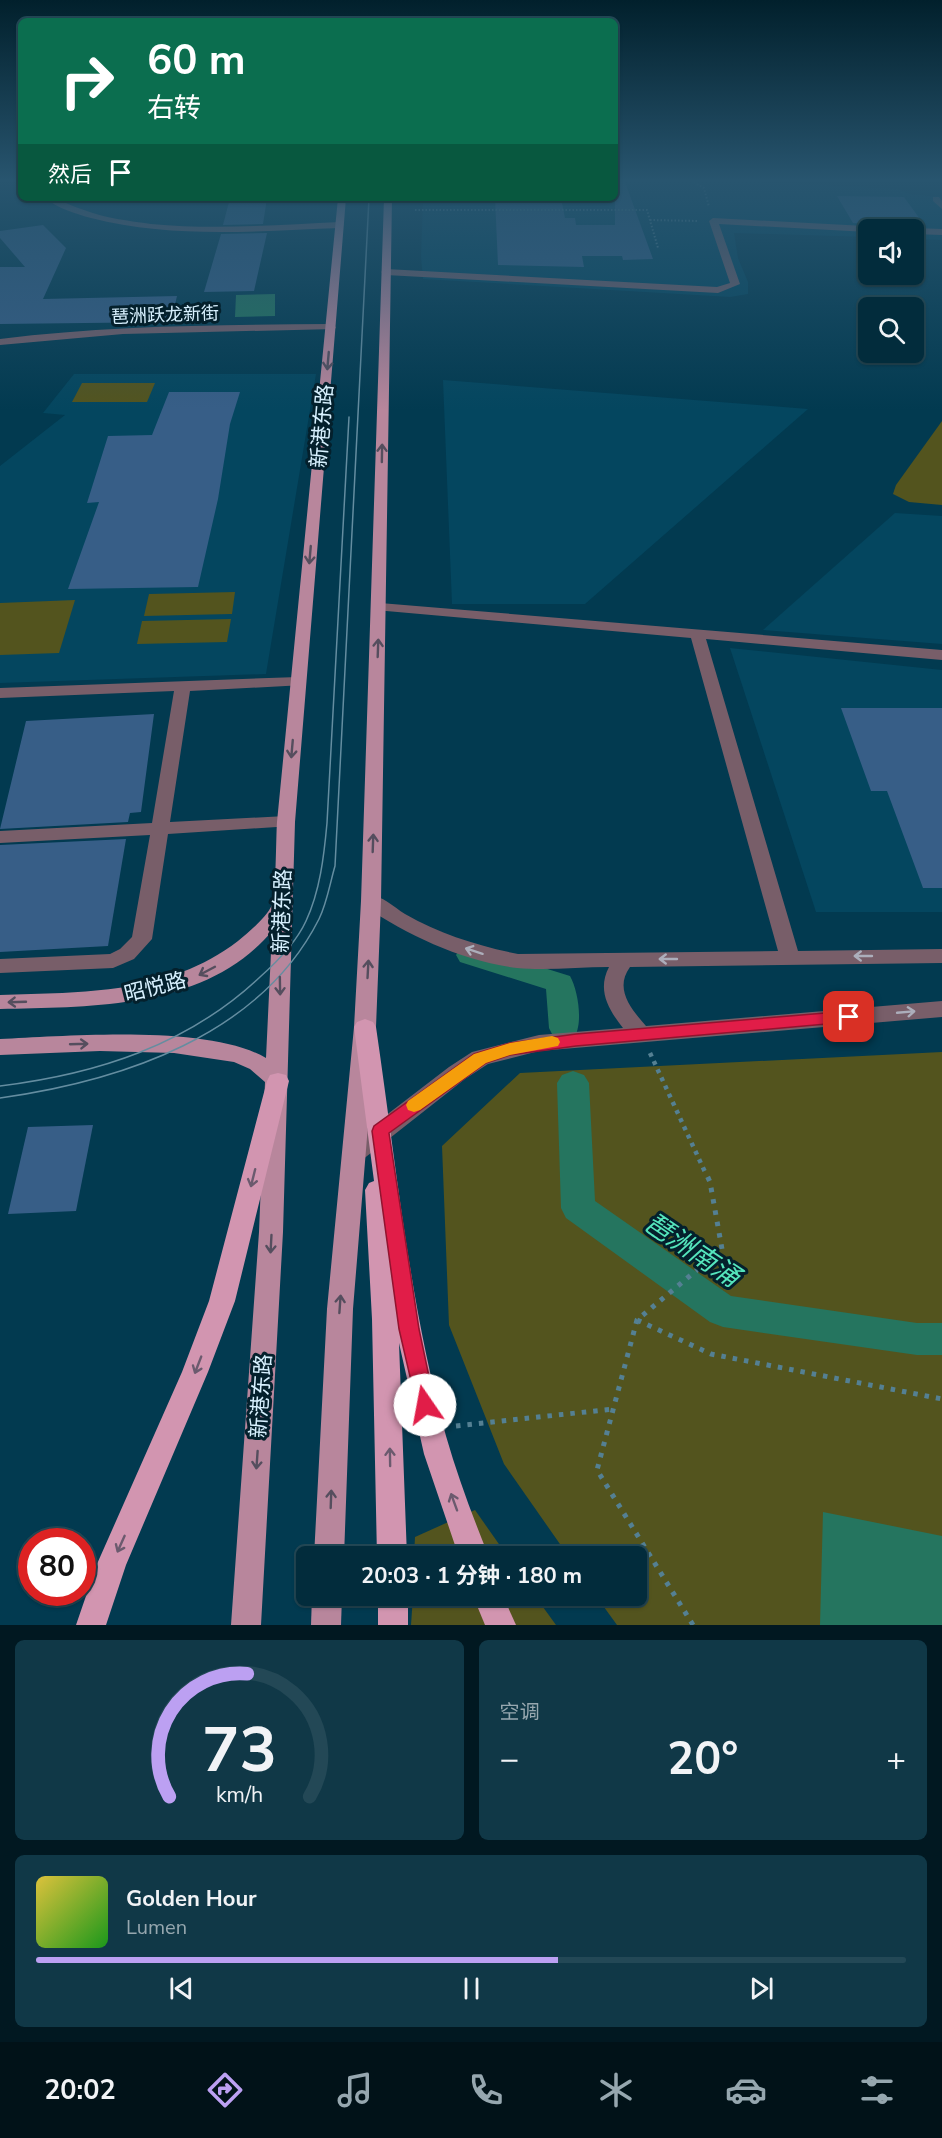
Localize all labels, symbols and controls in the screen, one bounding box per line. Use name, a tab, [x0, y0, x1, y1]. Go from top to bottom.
text: 60 m	[147, 32, 246, 89]
icon: right	[48, 42, 126, 120]
text: 右转	[147, 90, 201, 127]
icon: arrive	[104, 156, 137, 189]
text: 然后	[48, 160, 92, 190]
map controls	[858, 219, 924, 363]
button: sound	[858, 219, 924, 285]
button: search	[858, 297, 924, 363]
street label: 琶洲跃龙新街	[111, 301, 219, 329]
one-way arrow	[322, 350, 333, 370]
street label: 新港东路	[304, 383, 340, 469]
one-way arrow	[376, 443, 388, 463]
one-way arrow	[304, 545, 315, 565]
one-way arrow	[373, 638, 384, 658]
one-way arrow	[286, 739, 297, 759]
one-way arrow	[367, 833, 378, 853]
street label: 新港东路	[267, 869, 297, 953]
one-way arrow	[465, 945, 484, 956]
one-way arrow	[853, 950, 873, 962]
one-way arrow	[658, 953, 678, 965]
one-way arrow	[362, 959, 373, 979]
one-way arrow	[199, 965, 216, 977]
street label: 昭悦路	[121, 966, 189, 1008]
one-way arrow	[274, 975, 285, 995]
pin	[823, 991, 874, 1042]
one-way arrow	[7, 996, 27, 1007]
icon: arrive	[832, 1000, 865, 1033]
one-way arrow	[896, 1006, 916, 1017]
one-way arrow	[69, 1038, 89, 1050]
one-way arrow	[247, 1168, 259, 1187]
water label: 琶洲南涌	[637, 1205, 749, 1298]
one-way arrow	[265, 1234, 276, 1254]
one-way arrow	[335, 1294, 346, 1314]
street label: 新港东路	[244, 1353, 278, 1439]
one-way arrow	[191, 1355, 202, 1374]
position arrow	[393, 1373, 457, 1437]
one-way arrow	[384, 1447, 396, 1467]
one-way arrow	[252, 1449, 263, 1469]
one-way arrow	[325, 1489, 337, 1509]
one-way arrow	[447, 1493, 458, 1512]
speed limit sign: 80	[18, 1528, 96, 1606]
one-way arrow	[115, 1534, 126, 1553]
text: 20:03 · 1 分钟 · 180 m	[361, 1561, 582, 1591]
text: 空调	[500, 1699, 540, 1726]
text: 73	[202, 1708, 277, 1793]
text: 20°	[667, 1729, 738, 1790]
text: −	[500, 1737, 519, 1782]
text: +	[886, 1737, 906, 1782]
text: km/h	[216, 1780, 263, 1810]
text: Golden Hour	[126, 1884, 257, 1914]
text: Lumen	[126, 1914, 187, 1941]
icon: previous	[165, 1972, 198, 2005]
icon: pause	[455, 1972, 488, 2005]
icon: next	[745, 1972, 778, 2005]
icon: directions	[204, 2069, 246, 2111]
icon: music	[334, 2069, 376, 2111]
icon: phone	[465, 2069, 507, 2111]
icon: climate	[595, 2069, 637, 2111]
icon: car	[725, 2069, 767, 2111]
icon: filters	[856, 2069, 898, 2111]
text: 20:02	[44, 2072, 116, 2109]

